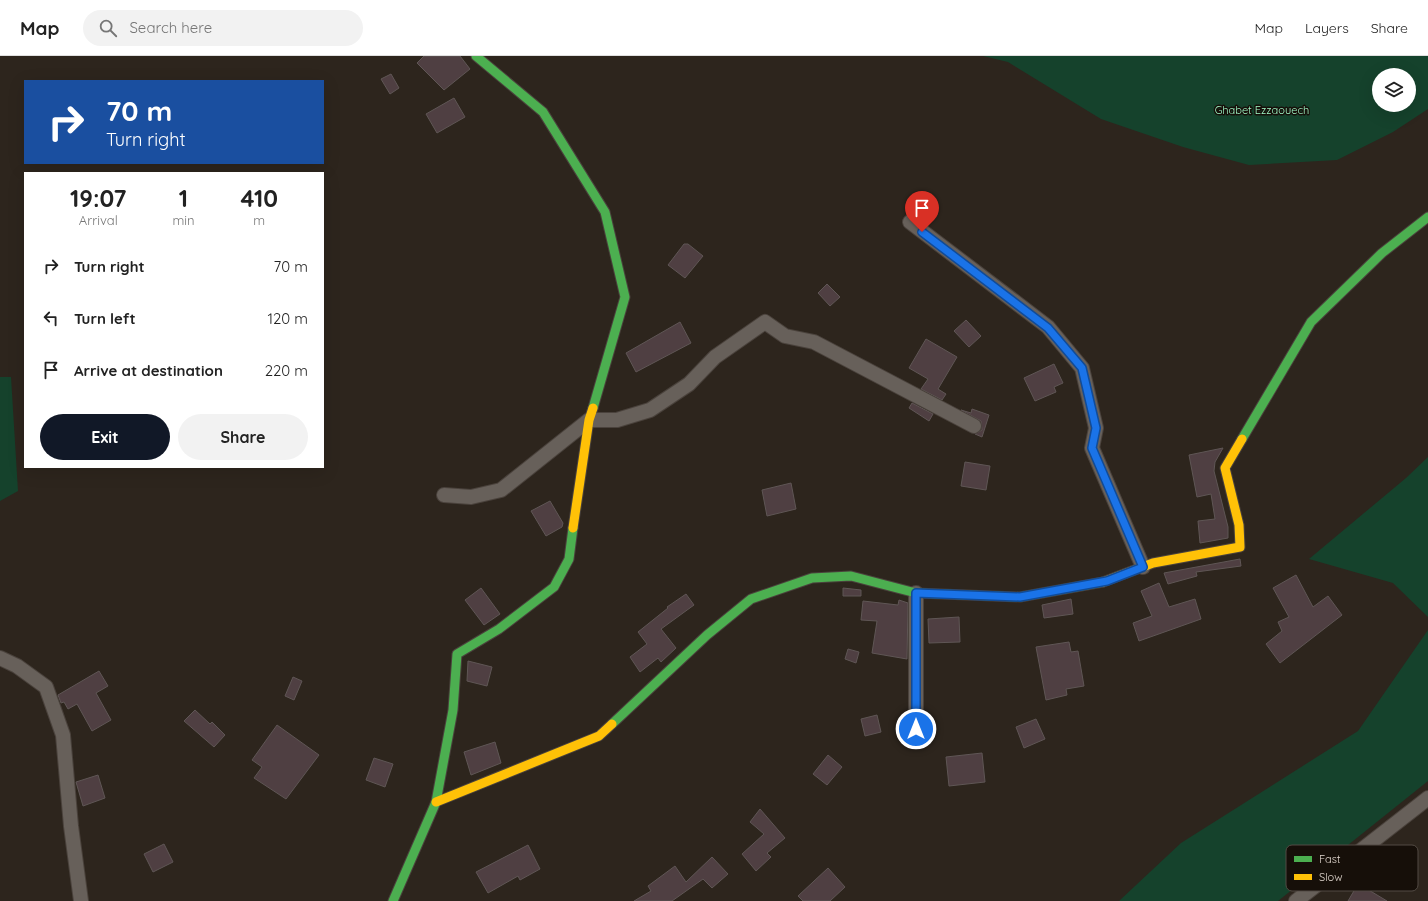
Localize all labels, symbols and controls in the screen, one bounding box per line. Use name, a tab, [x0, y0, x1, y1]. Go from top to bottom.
search box	[83, 10, 363, 46]
text: Map	[20, 16, 59, 40]
icon: search	[97, 17, 119, 39]
text: Search here	[129, 18, 212, 37]
text: Map	[1254, 19, 1283, 37]
text: Layers	[1305, 19, 1349, 37]
text: Share	[1371, 19, 1408, 37]
map controls	[1372, 68, 1416, 112]
button: layers	[1372, 68, 1416, 112]
text: 70 m	[106, 93, 172, 128]
icon: right	[40, 96, 92, 148]
park label: Ghabet Ezzaouech	[1215, 103, 1309, 117]
text: Turn right	[106, 128, 186, 151]
text: 19:07	[70, 183, 126, 213]
text: 1	[179, 183, 188, 213]
text: 410	[241, 183, 278, 213]
pin	[905, 191, 939, 232]
icon: arrive	[911, 197, 933, 219]
text: Arrival	[79, 212, 118, 228]
text: min	[172, 212, 195, 228]
text: m	[253, 212, 265, 228]
icon: right	[40, 255, 62, 277]
text: Turn right	[74, 257, 145, 276]
text: 70 m	[274, 257, 308, 276]
icon: left	[40, 307, 62, 329]
text: Turn left	[74, 309, 136, 328]
text: 120 m	[267, 309, 308, 328]
icon: arrive	[40, 359, 62, 381]
text: Arrive at destination	[74, 361, 223, 380]
text: 220 m	[265, 361, 308, 380]
button: Exit	[40, 414, 170, 460]
button: Share	[178, 414, 308, 460]
position arrow	[895, 708, 937, 750]
legend	[1286, 845, 1418, 891]
text: Fast	[1319, 852, 1341, 866]
text: Slow	[1319, 870, 1343, 884]

